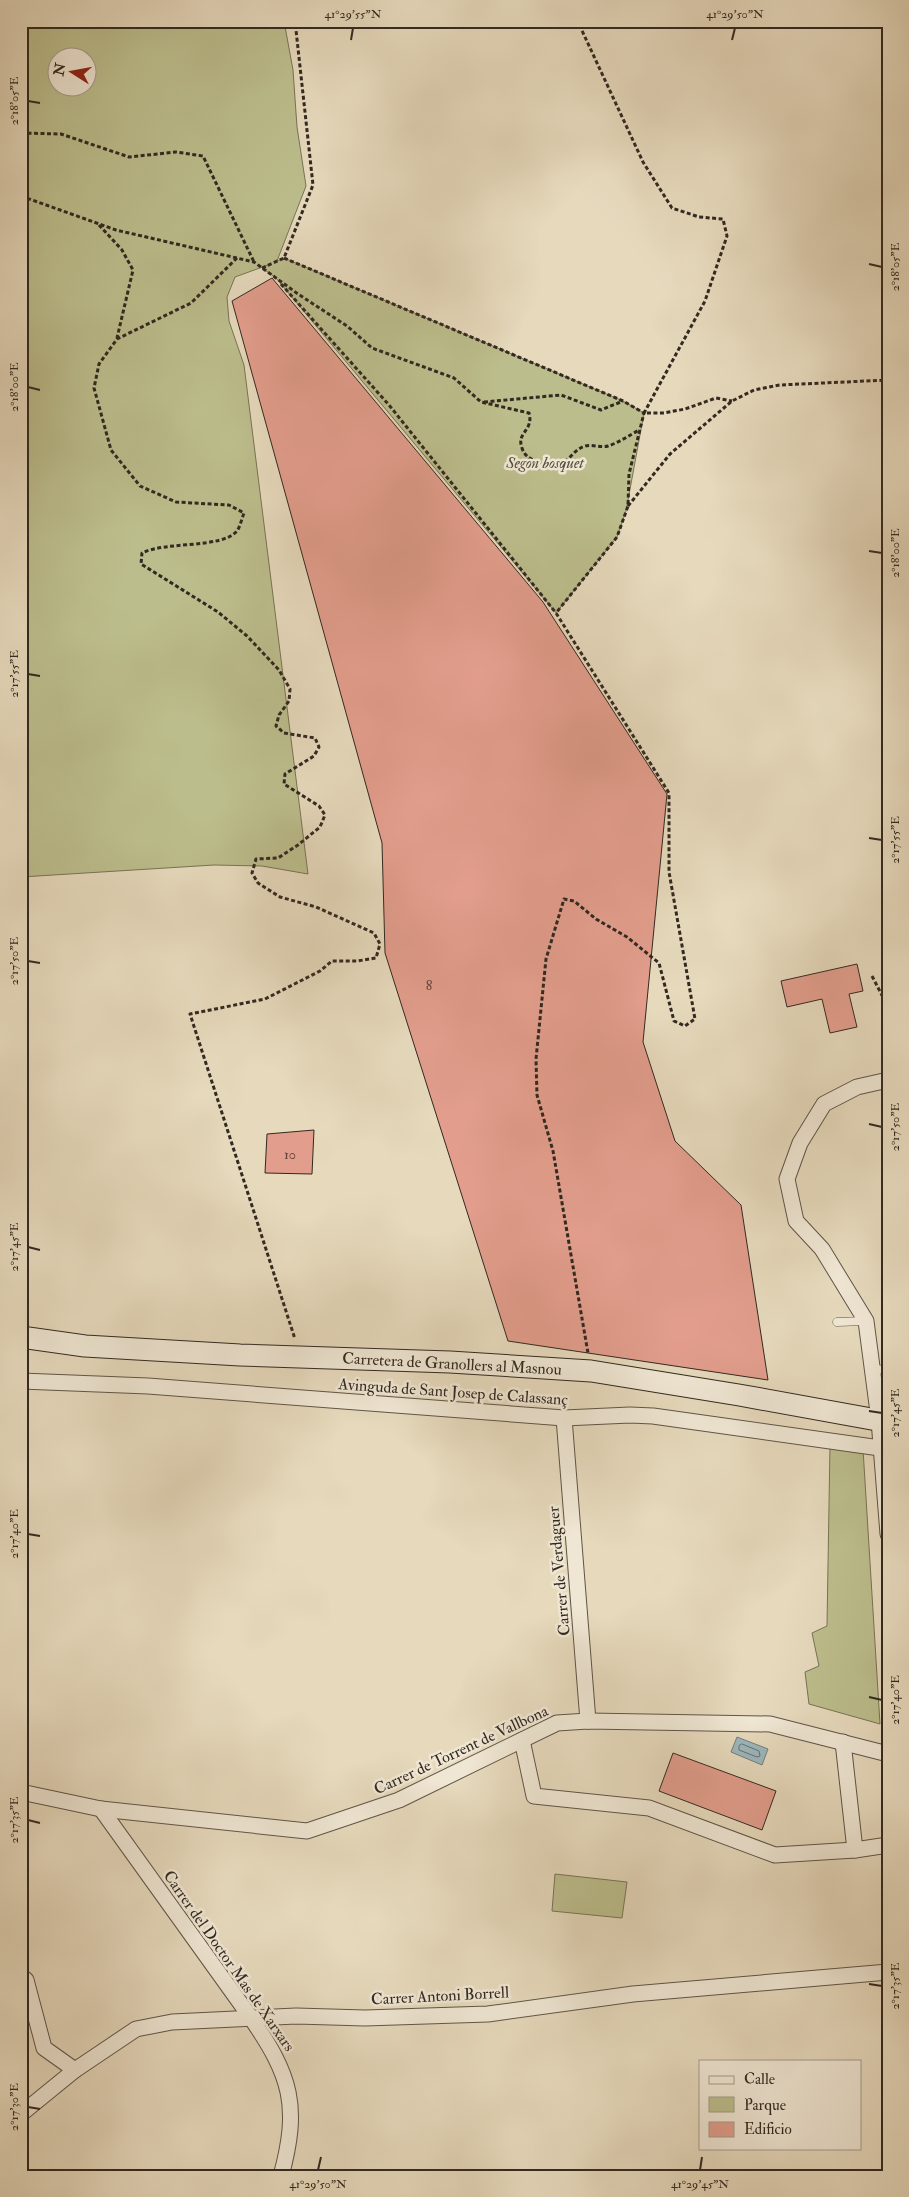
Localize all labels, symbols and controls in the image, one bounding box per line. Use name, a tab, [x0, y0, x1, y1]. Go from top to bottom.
text: 41°29'55"N	[325, 7, 382, 22]
text: 41°29'50"N	[706, 7, 764, 22]
north arrow	[48, 48, 98, 98]
text: N	[50, 61, 69, 78]
text: 2°18'05"E	[7, 76, 22, 125]
text: 2°18'05"E	[888, 242, 903, 291]
text: 2°18'00"E	[7, 362, 22, 412]
park label: Segon bosquet	[505, 453, 585, 473]
text: 2°18'00"E	[888, 528, 903, 578]
text: 2°17'55"E	[7, 650, 22, 698]
text: 2°17'55"E	[888, 816, 903, 864]
text: 2°17'50"E	[7, 936, 22, 985]
house number: 8	[426, 977, 433, 994]
text: 2°17'50"E	[888, 1102, 903, 1151]
house number: 10	[284, 1146, 296, 1163]
text: 2°17'45"E	[7, 1222, 22, 1271]
street label: Carretera de Granollers al Masnou	[342, 1348, 562, 1380]
street label: Avinguda de Sant Josep de Calassanç	[337, 1374, 569, 1411]
text: 2°17'45"E	[888, 1388, 903, 1437]
street label: Carrer de Verdaguer	[543, 1505, 575, 1637]
text: 2°17'40"E	[7, 1509, 22, 1559]
text: 2°17'40"E	[888, 1675, 903, 1725]
street label: Carrer de Torrent de Vallbona	[371, 1701, 552, 1799]
text: 2°17'35"E	[7, 1796, 22, 1843]
street label: Carrer del Doctor Mas de Xarxars	[159, 1867, 299, 2055]
text: 2°17'35"E	[888, 1962, 903, 2009]
street label: Carrer Antoni Borrell	[371, 1982, 509, 2010]
legend	[699, 2060, 862, 2150]
text: Calle	[744, 2070, 775, 2089]
text: 2°17'30"E	[7, 2083, 22, 2131]
text: Parque	[744, 2096, 786, 2115]
text: Edificio	[744, 2120, 792, 2139]
text: 41°29'50"N	[289, 2177, 347, 2192]
text: 41°29'45"N	[671, 2177, 729, 2192]

